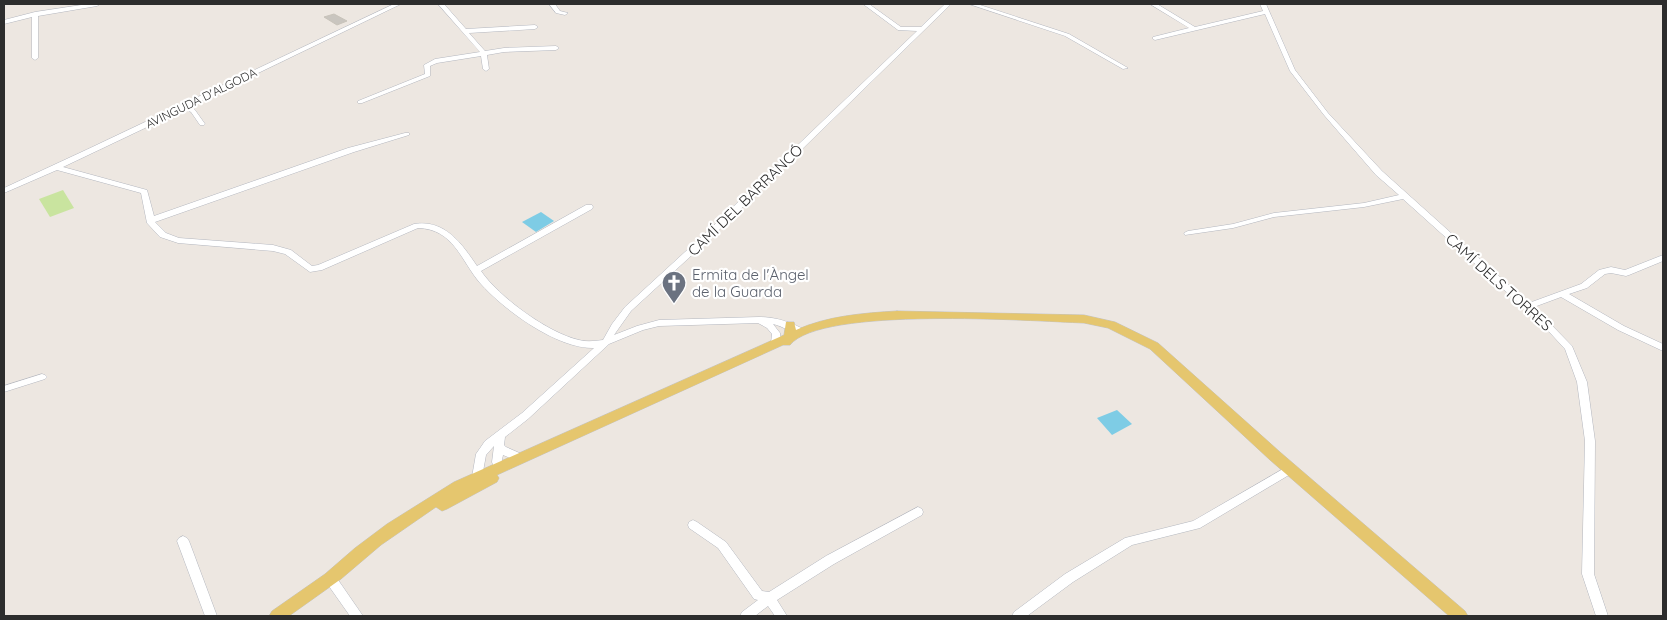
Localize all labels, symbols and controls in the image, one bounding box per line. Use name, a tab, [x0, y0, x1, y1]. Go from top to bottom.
street label: AVINGUDA D'ALGODA	[143, 64, 259, 131]
street label: CAMÍ DEL BARRANCÓ	[684, 140, 806, 260]
street label: CAMÍ DELS TORRES	[1442, 229, 1556, 335]
place label: Ermita de l'Àngel de la Guarda	[692, 265, 809, 301]
church icon: Ermita de l'Àngel de la Guarda	[661, 270, 687, 304]

